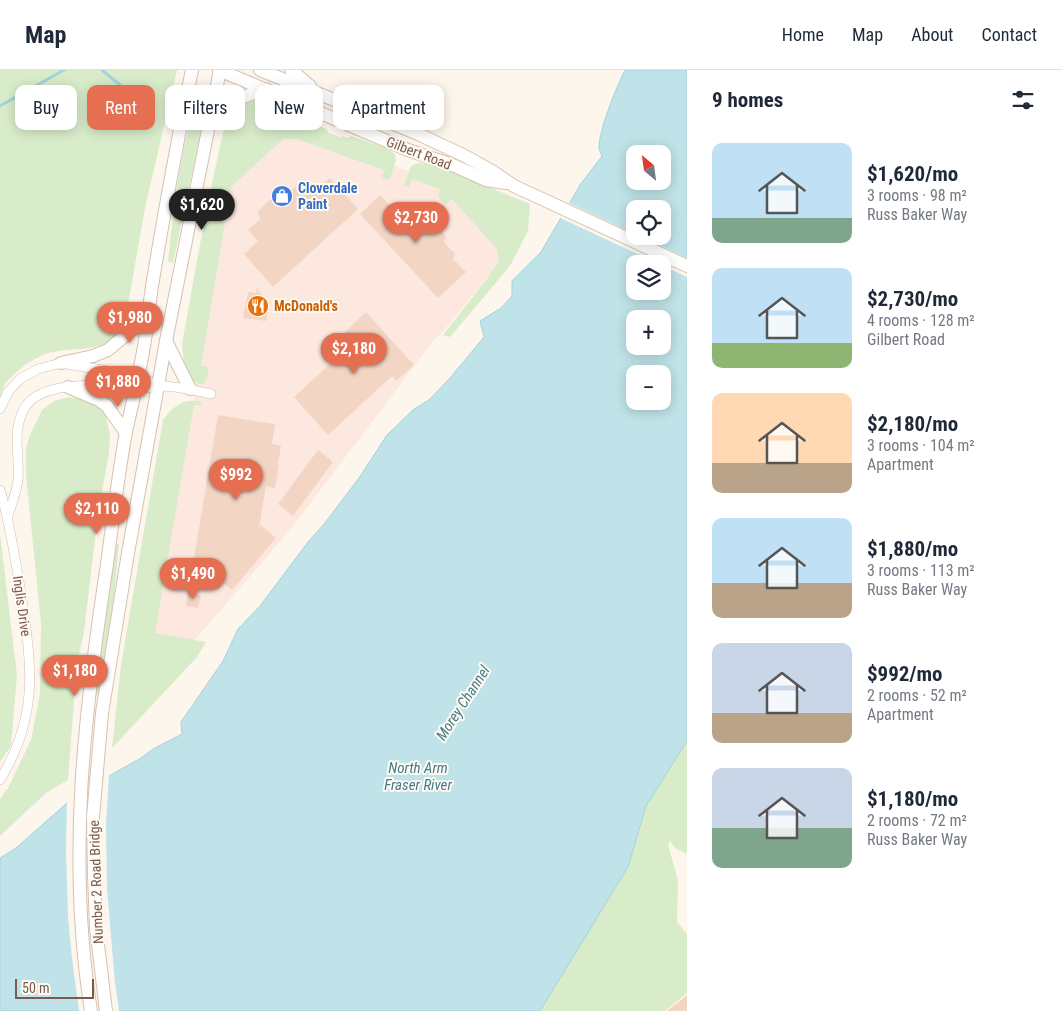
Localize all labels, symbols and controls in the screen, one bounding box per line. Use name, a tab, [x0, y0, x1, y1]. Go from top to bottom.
text: Map	[25, 21, 66, 49]
text: Home	[782, 24, 824, 45]
text: Map	[852, 24, 883, 45]
text: About	[911, 24, 953, 45]
text: Contact	[981, 24, 1037, 45]
chip: Buy	[15, 85, 77, 130]
chip: Rent	[87, 85, 155, 130]
chip: Filters	[165, 85, 245, 130]
chip: New	[255, 85, 323, 130]
chip: Apartment	[333, 85, 444, 130]
icon: filters	[1009, 86, 1037, 114]
text: 9 homes	[712, 88, 783, 112]
street label: Gilbert Road	[384, 133, 454, 173]
north arrow	[626, 145, 671, 190]
map controls	[626, 145, 671, 410]
text: $1,620/mo	[867, 162, 958, 186]
icon: home	[752, 163, 812, 223]
place label: Cloverdale Paint	[298, 180, 358, 212]
shop icon: Cloverdale Paint	[270, 184, 294, 208]
text: 3 rooms · 98 m²	[867, 186, 967, 205]
pin: $1,620	[161, 189, 243, 231]
text: $1,620	[180, 195, 224, 214]
button: locate	[626, 200, 671, 245]
pin: $2,730	[375, 202, 457, 244]
text: Russ Baker Way	[867, 205, 967, 224]
text: $2,730	[394, 208, 438, 227]
button: layers	[626, 255, 671, 300]
text: $2,730/mo	[867, 287, 958, 311]
icon: home	[752, 288, 812, 348]
restaurant icon: McDonald's	[246, 294, 270, 318]
place label: McDonald's	[274, 298, 338, 314]
pin: $1,980	[89, 302, 171, 344]
text: $1,980	[108, 308, 152, 327]
button: +	[626, 310, 671, 355]
text: 4 rooms · 128 m²	[867, 311, 975, 330]
text: Gilbert Road	[867, 330, 945, 349]
pin: $2,180	[313, 332, 395, 375]
text: $2,180	[332, 339, 376, 358]
button: −	[626, 365, 671, 410]
pin: $1,880	[77, 366, 159, 408]
text: $1,880	[96, 372, 140, 391]
text: $2,180/mo	[867, 412, 958, 436]
icon: home	[752, 413, 812, 473]
text: 3 rooms · 104 m²	[867, 436, 975, 455]
text: Apartment	[867, 455, 934, 474]
pin: $992	[206, 458, 266, 501]
text: $992	[220, 465, 252, 484]
pin: $2,110	[56, 492, 138, 535]
text: $2,110	[75, 499, 119, 518]
text: $1,880/mo	[867, 537, 958, 561]
icon: home	[752, 538, 812, 598]
pin: $1,490	[152, 558, 234, 600]
text: 3 rooms · 113 m²	[867, 561, 975, 580]
text: $1,490	[171, 564, 215, 583]
street label: Inglis Drive	[10, 575, 34, 638]
text: Russ Baker Way	[867, 580, 967, 599]
pin: $1,180	[34, 654, 116, 697]
text: $1,180	[53, 661, 97, 680]
water label: Morey Channel	[432, 662, 494, 744]
text: $992/mo	[867, 662, 942, 686]
icon: home	[752, 663, 812, 723]
text: 2 rooms · 52 m²	[867, 686, 967, 705]
text: Apartment	[867, 705, 934, 724]
water label: North Arm Fraser River	[384, 759, 452, 794]
text: $1,180/mo	[867, 787, 958, 811]
icon: home	[752, 788, 812, 848]
text: 2 rooms · 72 m²	[867, 811, 967, 830]
street label: Number 2 Road Bridge	[86, 819, 106, 944]
text: Russ Baker Way	[867, 830, 967, 849]
scale bar	[15, 976, 94, 999]
text: 50 m	[22, 980, 50, 996]

